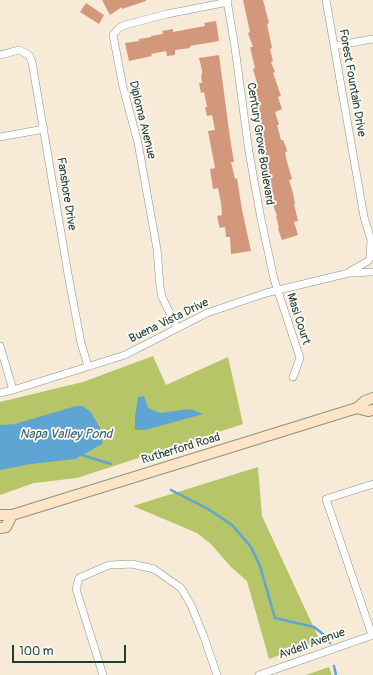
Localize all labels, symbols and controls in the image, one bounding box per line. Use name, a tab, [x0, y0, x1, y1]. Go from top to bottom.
street label: Forest Fountain Drive	[335, 28, 369, 138]
street label: Diploma Avenue	[125, 79, 159, 161]
street label: Century Grove Boulevard	[243, 82, 277, 206]
street label: Fanshore Drive	[53, 156, 79, 232]
street label: Masi Court	[283, 291, 313, 347]
street label: Buena Vista Drive	[127, 296, 211, 346]
water label: Napa Valley Pond	[20, 427, 112, 443]
street label: Rutherford Road	[140, 430, 222, 468]
street label: Avdell Avenue	[277, 625, 347, 663]
scale bar	[14, 637, 128, 663]
text: 100 m	[19, 644, 53, 659]

